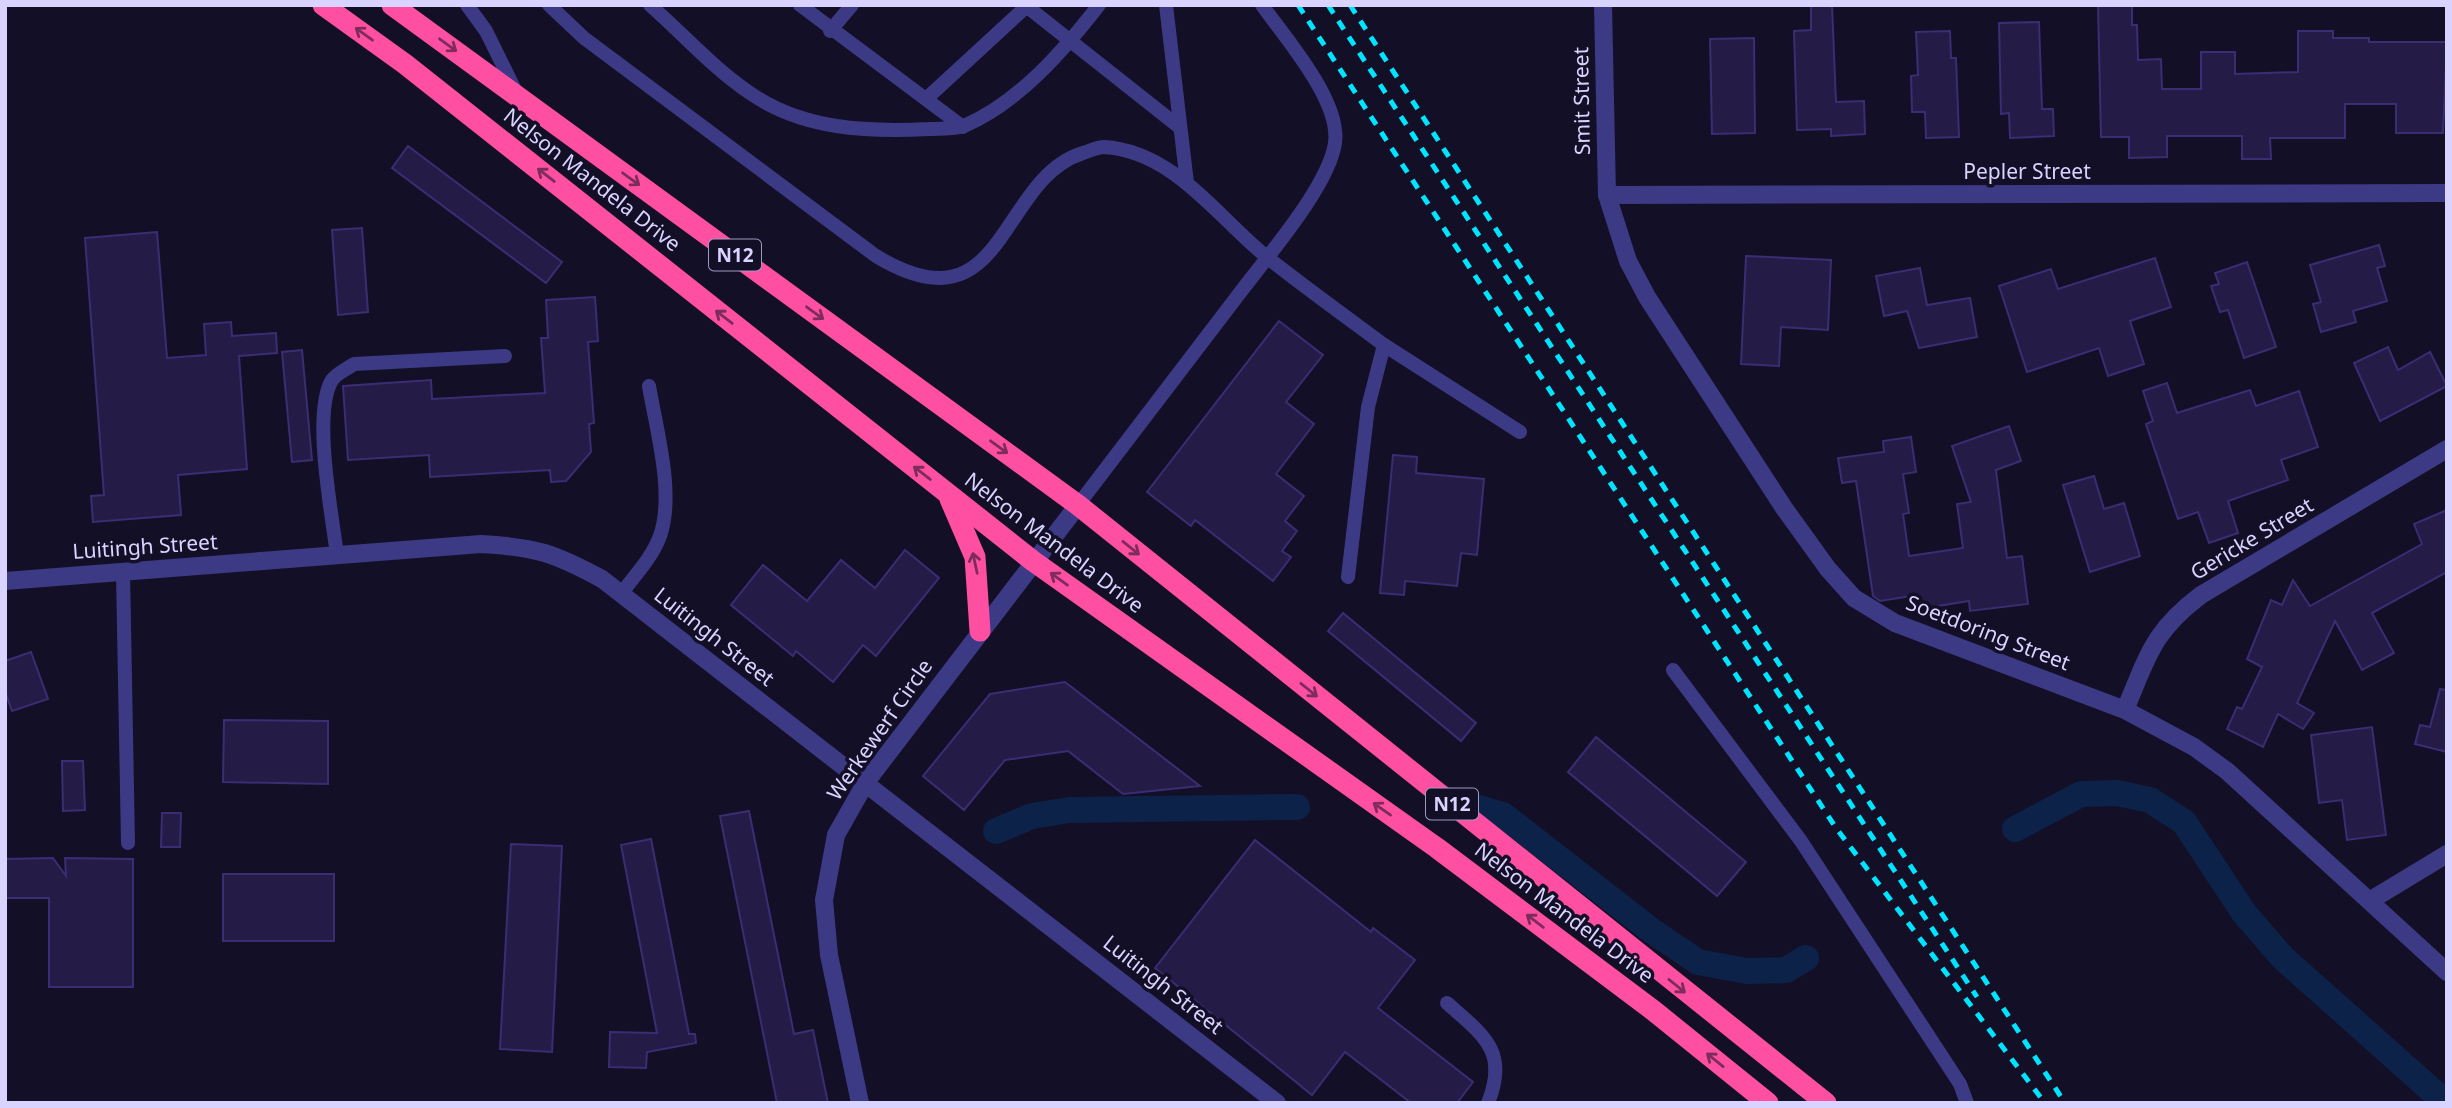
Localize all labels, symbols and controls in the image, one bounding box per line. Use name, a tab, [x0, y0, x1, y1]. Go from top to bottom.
one-way arrow	[355, 27, 374, 42]
one-way arrow	[438, 38, 456, 53]
street label: Smit Street	[1566, 46, 1596, 155]
street label: Nelson Mandela Drive	[498, 101, 687, 257]
street label: Pepler Street	[1963, 157, 2091, 185]
one-way arrow	[537, 168, 555, 183]
one-way arrow	[622, 172, 640, 187]
road number: N12	[709, 240, 761, 270]
one-way arrow	[805, 306, 824, 321]
one-way arrow	[716, 309, 734, 324]
one-way arrow	[989, 440, 1008, 455]
one-way arrow	[913, 465, 931, 481]
street label: Nelson Mandela Drive	[959, 466, 1150, 619]
street label: Gericke Street	[2185, 490, 2318, 586]
street label: Luitingh Street	[71, 527, 219, 565]
one-way arrow	[1122, 540, 1140, 555]
one-way arrow	[968, 552, 981, 575]
one-way arrow	[1050, 572, 1068, 587]
street label: Luitingh Street	[649, 580, 781, 692]
street label: Soetdoring Street	[1902, 588, 2075, 676]
street label: Werkewerf Circle	[820, 653, 938, 806]
one-way arrow	[1300, 682, 1318, 697]
road number: N12	[1426, 789, 1478, 820]
one-way arrow	[1373, 801, 1392, 816]
street label: Nelson Mandela Drive	[1469, 836, 1660, 989]
one-way arrow	[1526, 914, 1544, 929]
street label: Luitingh Street	[1098, 928, 1230, 1040]
one-way arrow	[1668, 978, 1686, 993]
one-way arrow	[1706, 1052, 1724, 1068]

